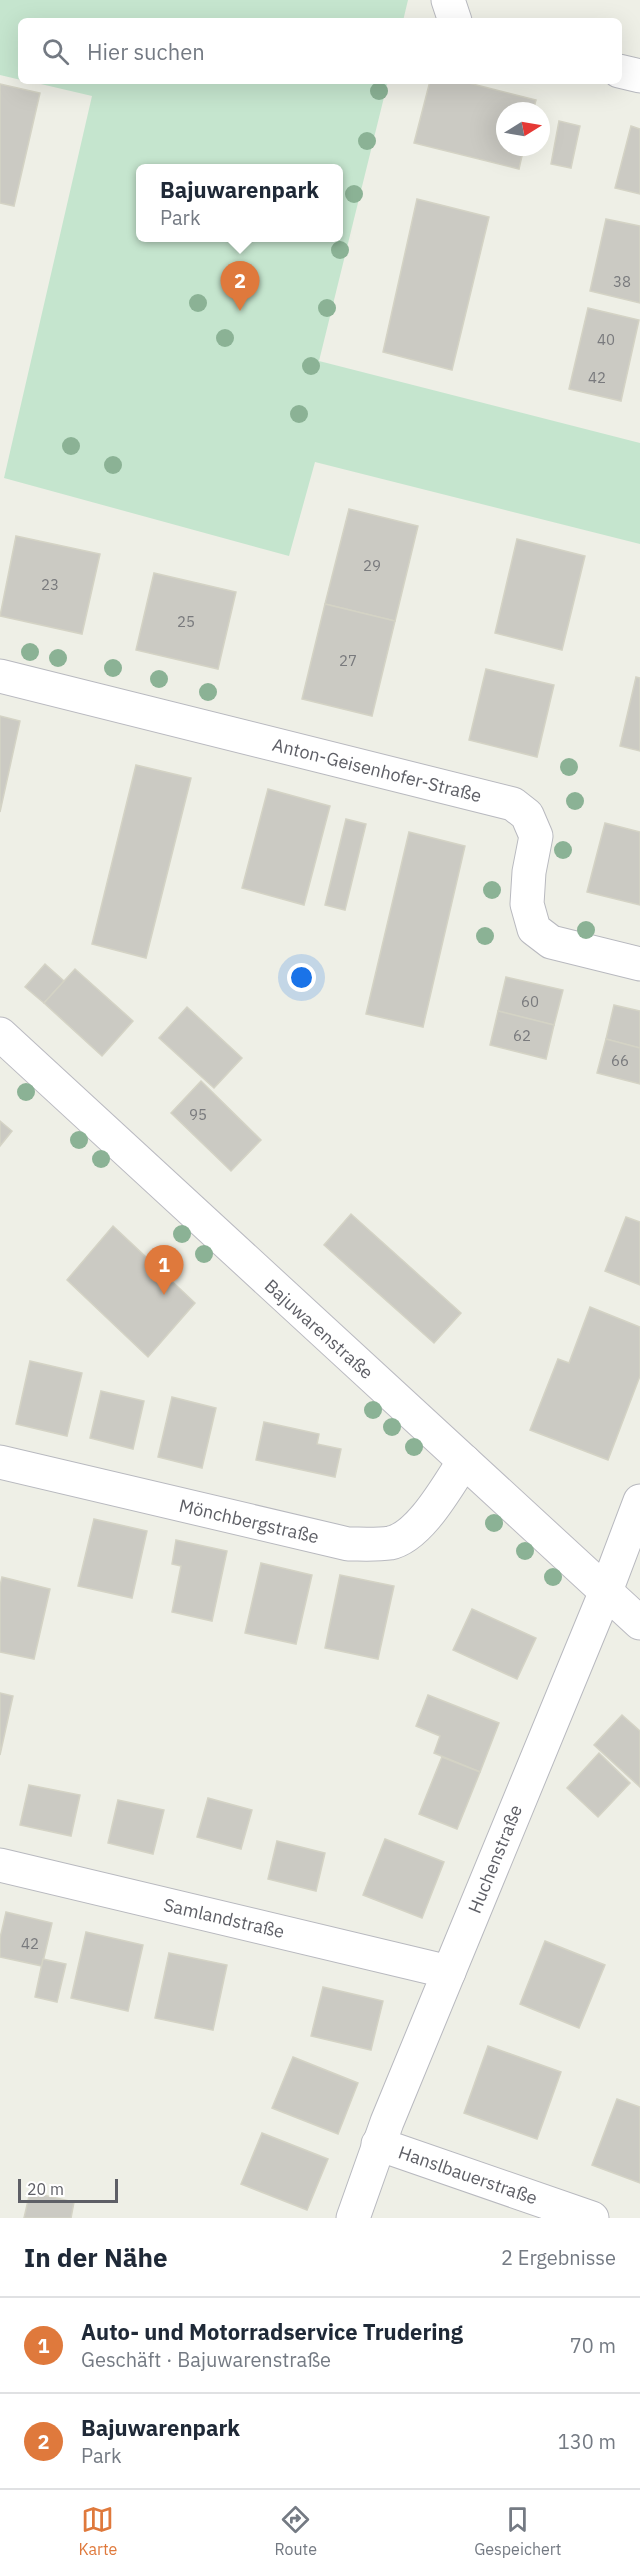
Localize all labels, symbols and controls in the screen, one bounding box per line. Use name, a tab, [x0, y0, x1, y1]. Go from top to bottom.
search box	[18, 18, 622, 84]
icon: search	[39, 35, 72, 68]
text: Hier suchen	[87, 37, 205, 66]
north arrow	[496, 102, 550, 156]
popup	[136, 164, 343, 242]
text: Bajuwarenpark	[160, 175, 319, 204]
text: Park	[160, 204, 200, 231]
pin: 2	[220, 262, 260, 311]
house number: 38	[613, 272, 631, 291]
house number: 40	[597, 330, 615, 349]
house number: 42	[588, 368, 606, 387]
house number: 29	[363, 556, 381, 575]
house number: 23	[41, 575, 59, 594]
house number: 25	[177, 612, 195, 631]
house number: 27	[339, 651, 357, 670]
street label: Anton-Geisenhofer-Straße	[270, 733, 484, 807]
your location	[287, 963, 316, 992]
house number: 60	[521, 992, 539, 1011]
house number: 62	[513, 1026, 531, 1045]
house number: 66	[611, 1051, 629, 1070]
house number: 95	[189, 1105, 207, 1124]
pin: 1	[144, 1246, 184, 1295]
street label: Bajuwarenstraße	[260, 1274, 378, 1384]
street label: Mönchbergstraße	[177, 1494, 321, 1548]
street label: Huchenstraße	[463, 1801, 527, 1917]
street label: Samlandstraße	[161, 1893, 287, 1943]
house number: 42	[21, 1934, 39, 1953]
street label: Hanslbauerstraße	[395, 2140, 541, 2210]
scale bar	[18, 2176, 118, 2204]
text: 20 m	[27, 2179, 64, 2199]
text: In der Nähe	[24, 2240, 168, 2274]
text: 2 Ergebnisse	[501, 2244, 616, 2271]
text: Auto- und Motorradservice Trudering	[81, 2317, 463, 2346]
text: 1	[38, 2332, 50, 2359]
text: 70 m	[570, 2332, 616, 2359]
text: Geschäft · Bajuwarenstraße	[81, 2346, 331, 2373]
text: Bajuwarenpark	[81, 2413, 240, 2442]
text: 2	[38, 2428, 50, 2455]
text: 130 m	[558, 2428, 616, 2455]
text: Park	[81, 2442, 121, 2469]
tab: Karte	[79, 2503, 117, 2559]
tab: Route	[275, 2503, 317, 2559]
tab: Gespeichert	[474, 2503, 561, 2559]

